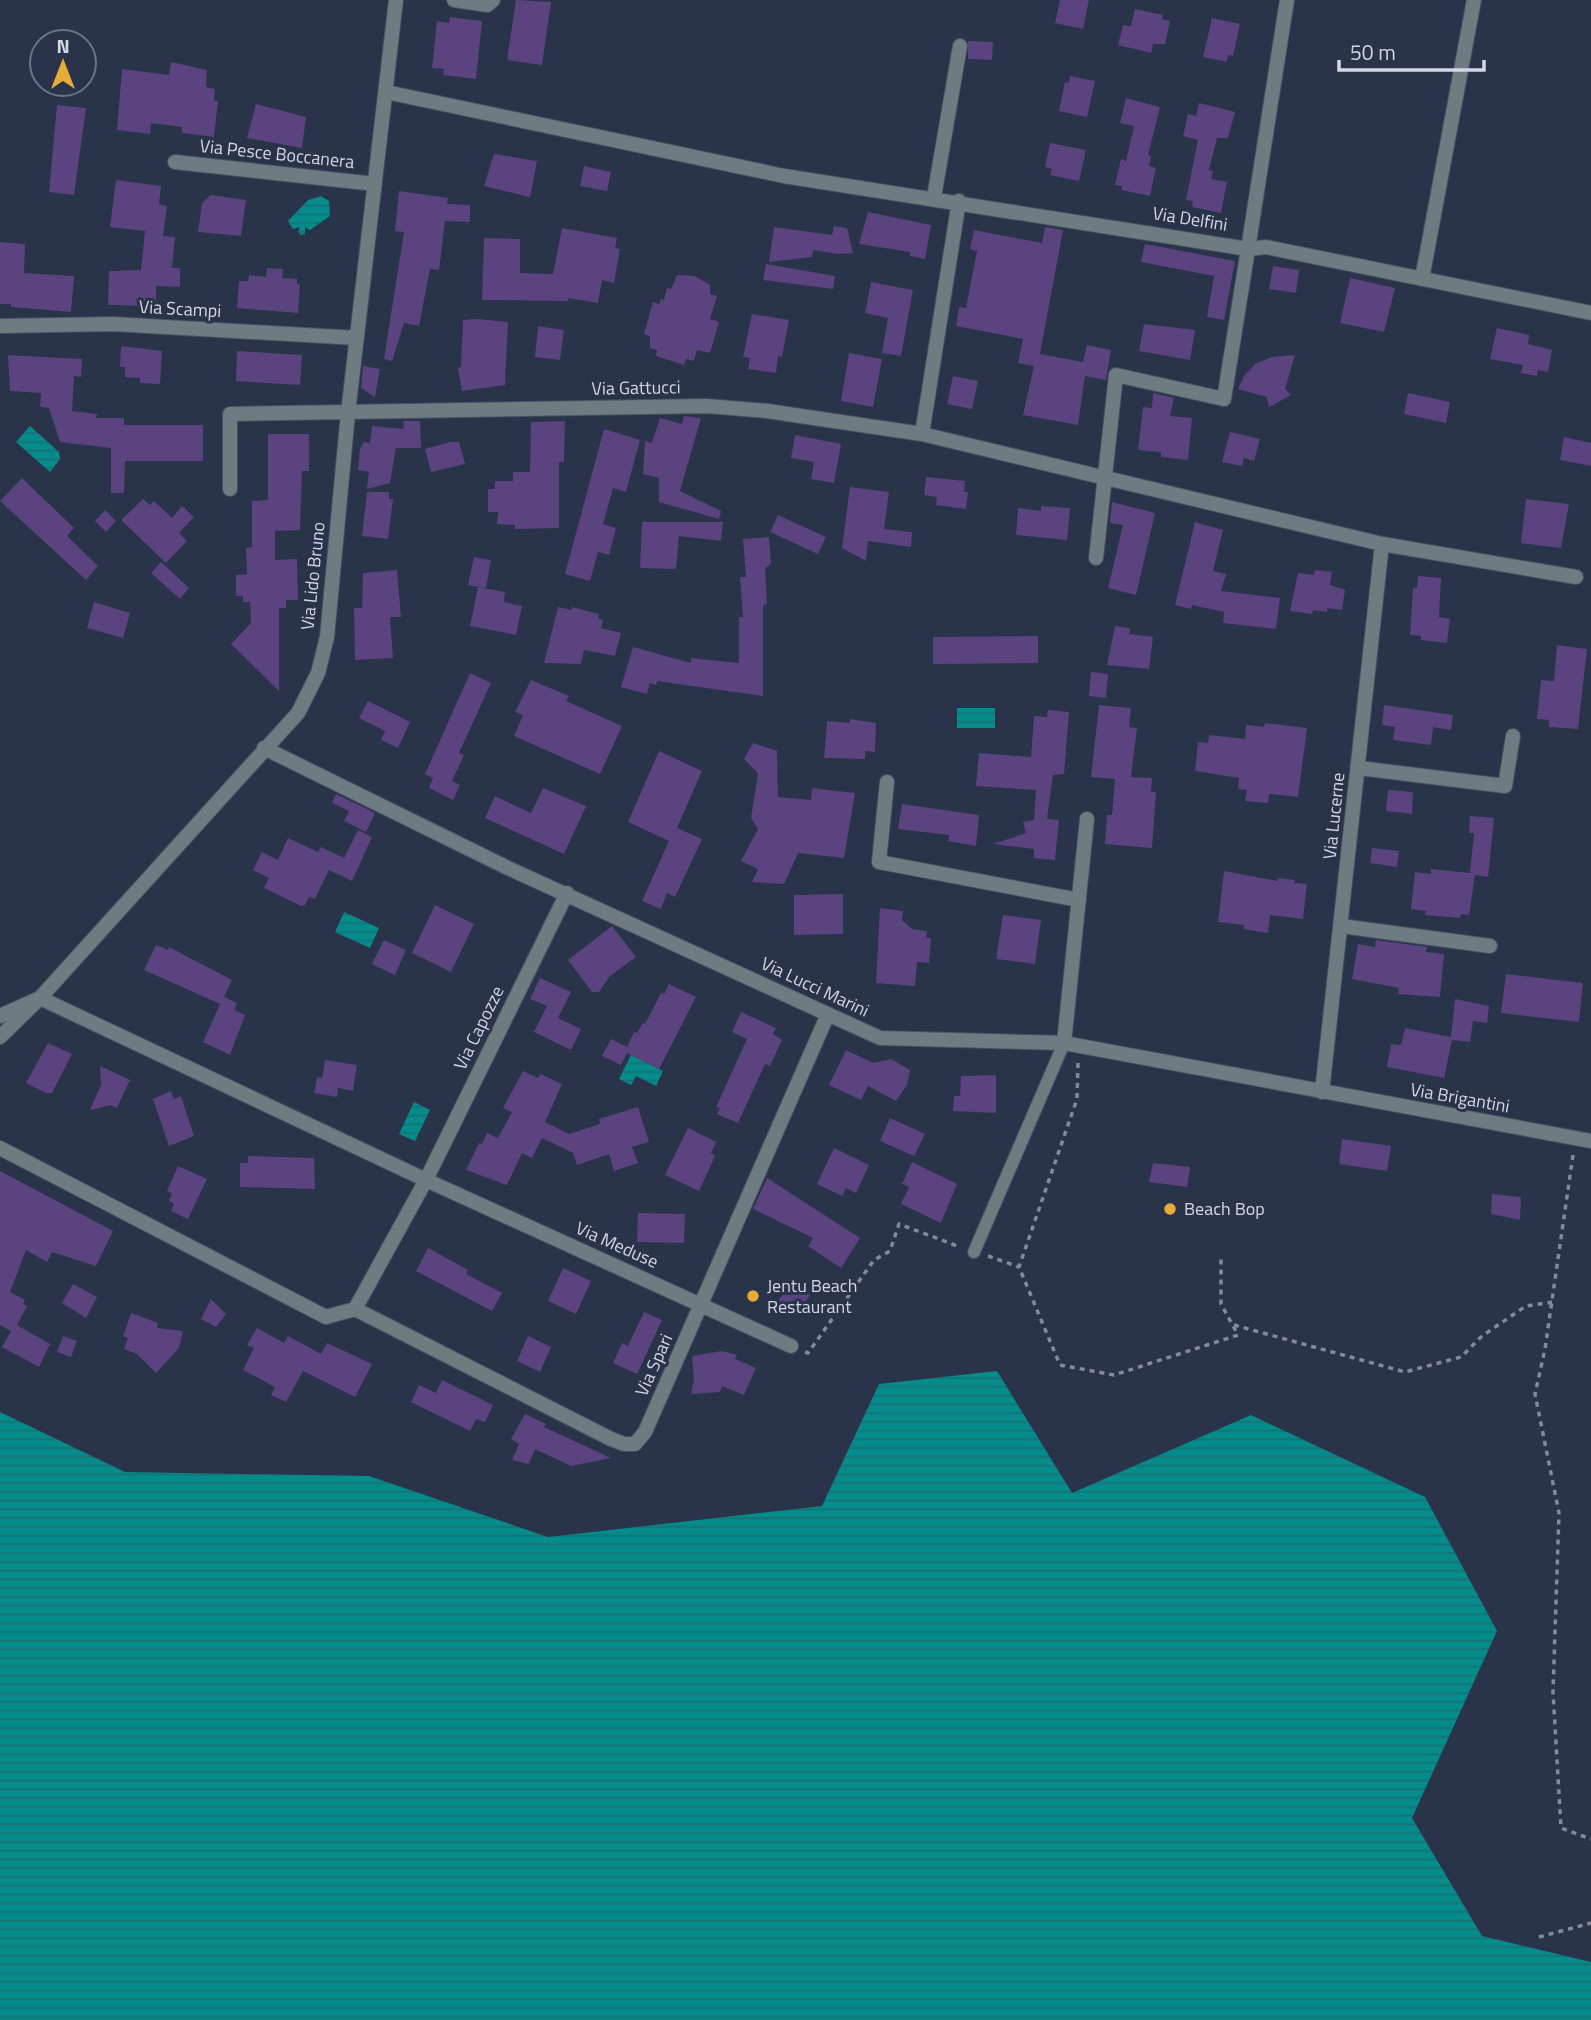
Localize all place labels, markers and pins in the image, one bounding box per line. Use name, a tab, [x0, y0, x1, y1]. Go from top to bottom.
place label: Beach Bop	[1184, 1195, 1265, 1222]
marker: Beach Bop	[1162, 1201, 1178, 1217]
place label: Jentu Beach Restaurant	[767, 1272, 857, 1320]
marker: Jentu Beach Restaurant	[745, 1288, 761, 1304]

